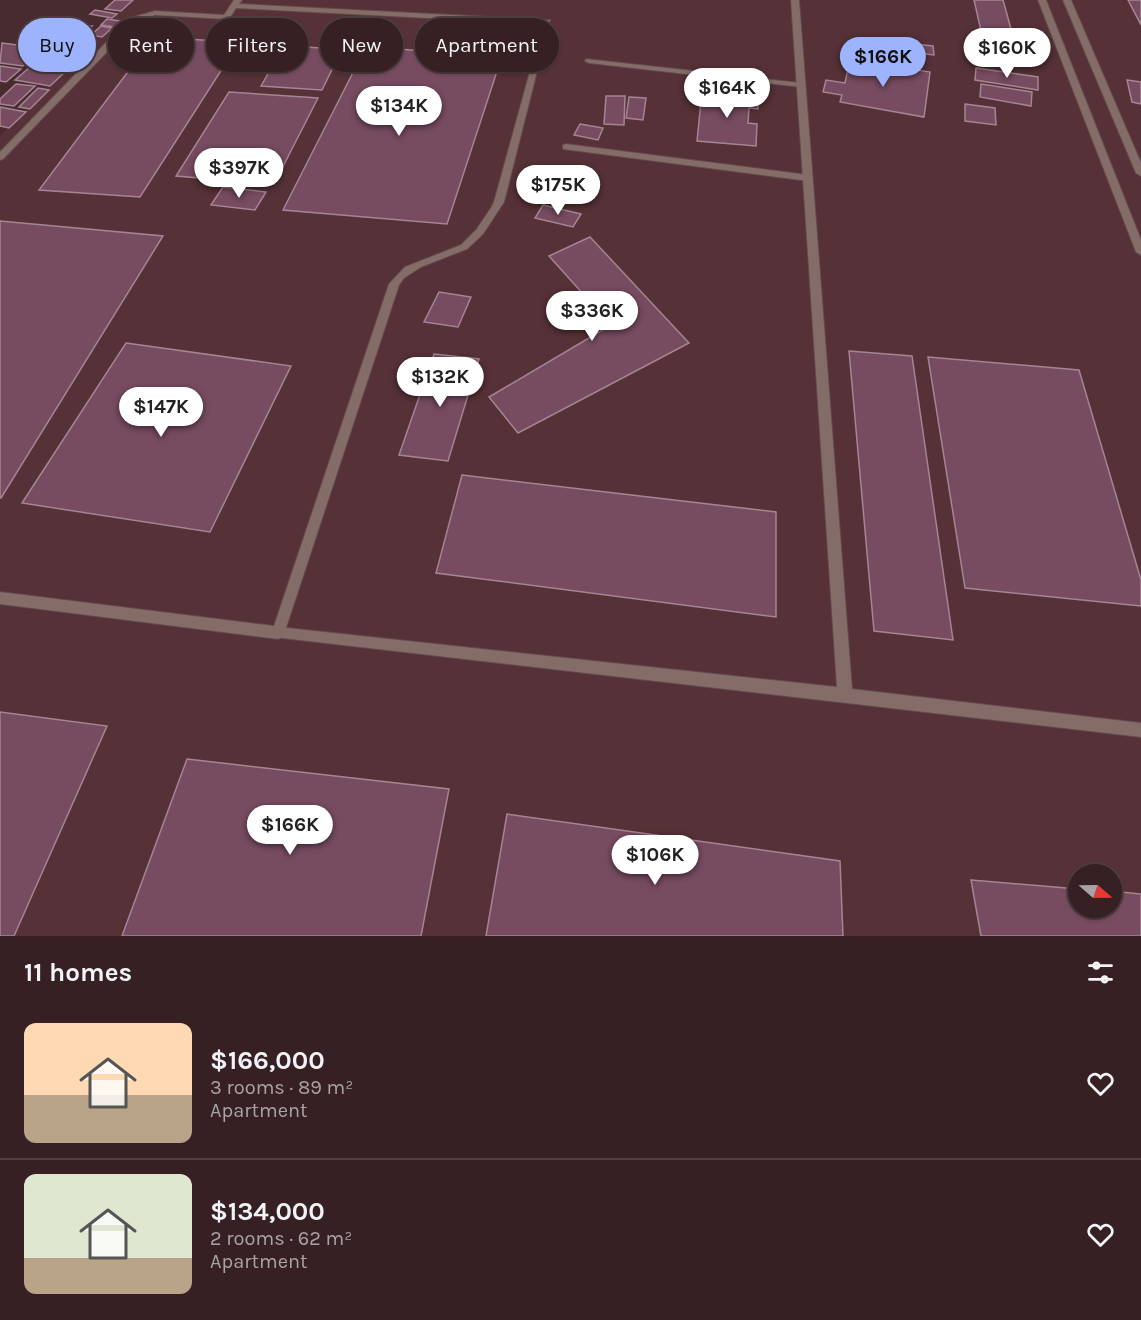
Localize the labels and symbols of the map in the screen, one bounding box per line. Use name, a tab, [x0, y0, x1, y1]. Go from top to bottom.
pin: $160K	[965, 28, 1049, 79]
pin: $166K	[841, 37, 925, 88]
pin: $164K	[685, 68, 769, 119]
pin: $134K	[357, 86, 441, 137]
pin: $397K	[197, 148, 281, 199]
pin: $175K	[516, 165, 600, 216]
pin: $336K	[550, 291, 634, 342]
pin: $132K	[398, 357, 482, 408]
pin: $147K	[119, 387, 203, 438]
pin: $166K	[248, 805, 332, 856]
pin: $106K	[613, 835, 697, 886]
north arrow	[1068, 864, 1122, 918]

